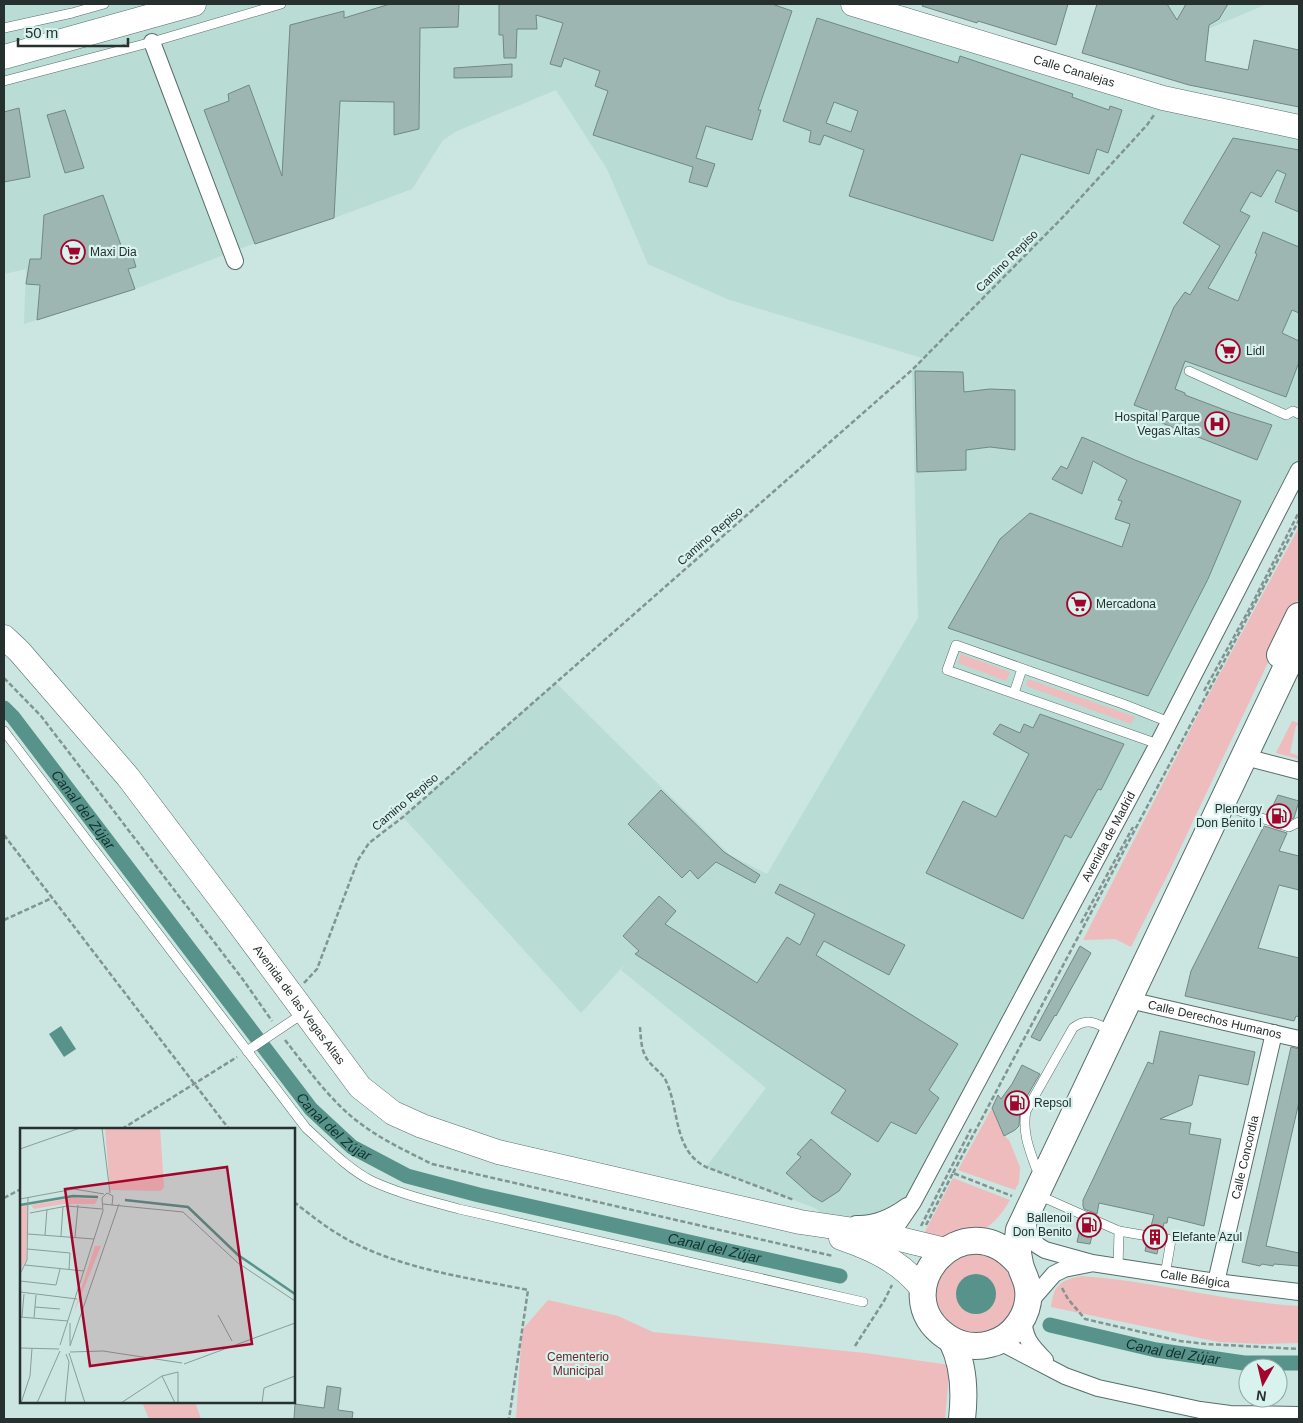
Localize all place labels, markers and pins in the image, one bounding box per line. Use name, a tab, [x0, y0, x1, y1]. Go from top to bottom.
supermarket icon: Maxi Dia	[60, 239, 86, 265]
place label: Maxi Dia	[90, 245, 137, 259]
supermarket icon: Lidl	[1215, 338, 1241, 364]
place label: Lidl	[1246, 344, 1265, 358]
place label: Hospital Parque Vegas Altas	[1115, 410, 1200, 438]
hospital icon: Hospital Parque Vegas Altas	[1204, 411, 1230, 437]
supermarket icon: Mercadona	[1066, 591, 1092, 617]
place label: Mercadona	[1096, 597, 1156, 611]
place label: Plenergy Don Benito I	[1196, 802, 1262, 830]
fuel station icon: Plenergy Don Benito I	[1266, 803, 1292, 829]
fuel station icon: Repsol	[1004, 1090, 1030, 1116]
place label: Repsol	[1034, 1096, 1071, 1110]
place label: Ballenoil Don Benito	[1013, 1211, 1072, 1239]
fuel station icon: Ballenoil Don Benito	[1076, 1212, 1102, 1238]
building icon: Elefante Azul	[1142, 1224, 1168, 1250]
place label: Elefante Azul	[1172, 1230, 1242, 1244]

